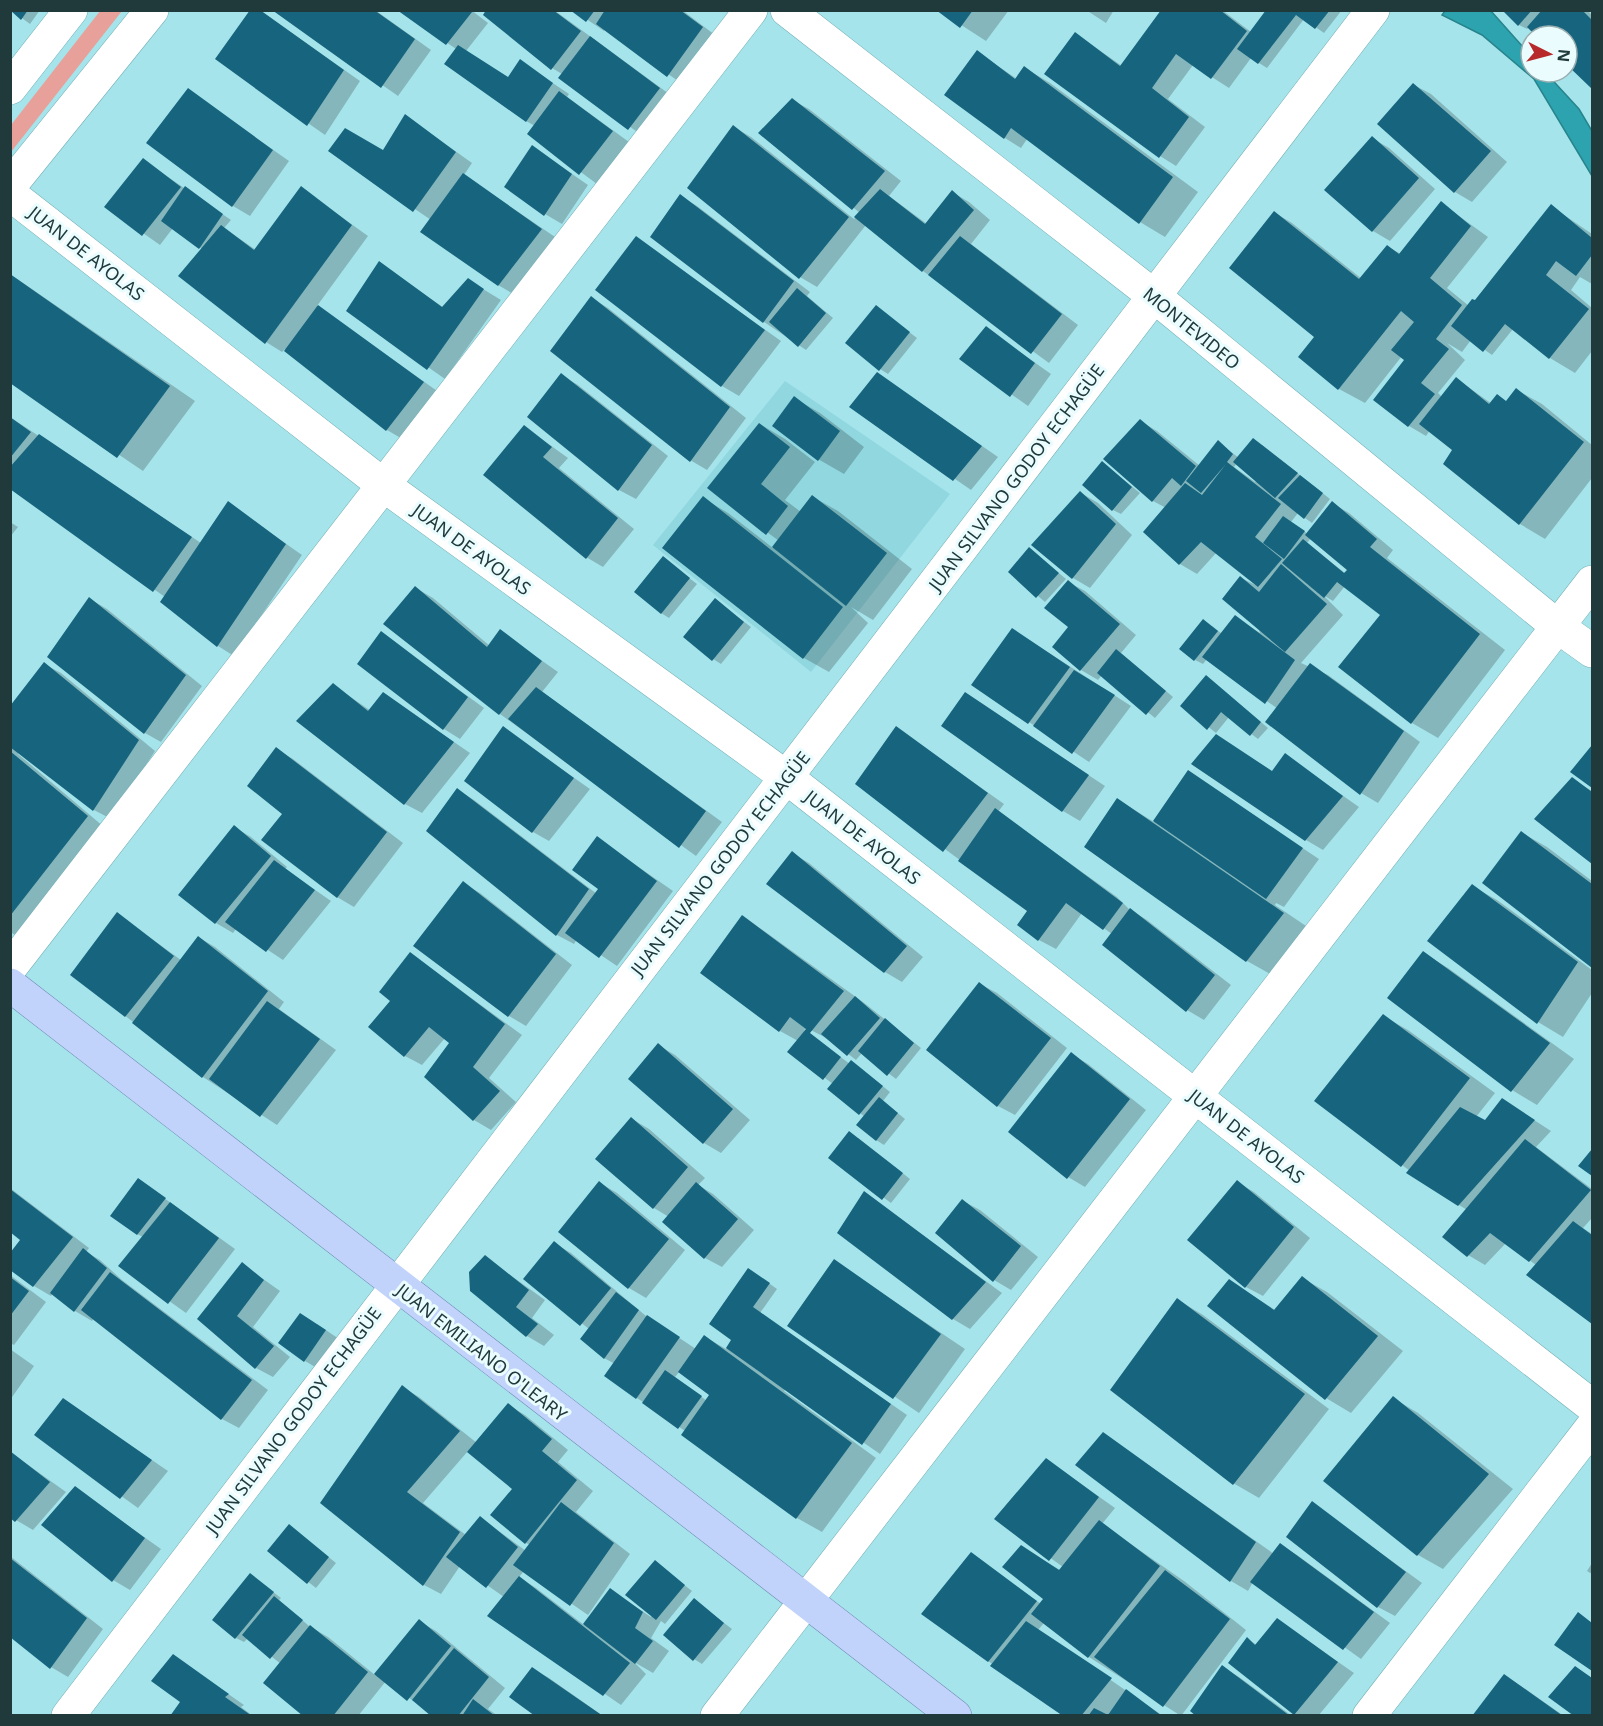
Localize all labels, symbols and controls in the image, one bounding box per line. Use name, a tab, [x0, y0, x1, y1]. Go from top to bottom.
north arrow	[1519, 24, 1579, 84]
text: N	[1552, 48, 1576, 63]
street label: JUAN DE AYOLAS	[23, 199, 150, 306]
street label: MONTEVIDEO	[1139, 281, 1245, 375]
street label: JUAN SILVANO GODOY ECHAGÜE	[922, 359, 1109, 597]
street label: JUAN DE AYOLAS	[406, 497, 536, 600]
street label: JUAN SILVANO GODOY ECHAGÜE	[624, 746, 815, 981]
street label: JUAN DE AYOLAS	[799, 783, 926, 890]
street label: JUAN DE AYOLAS	[1183, 1082, 1310, 1189]
street label: JUAN EMILIANO O'LEARY	[390, 1277, 573, 1427]
street label: JUAN SILVANO GODOY ECHAGÜE	[199, 1302, 386, 1540]

